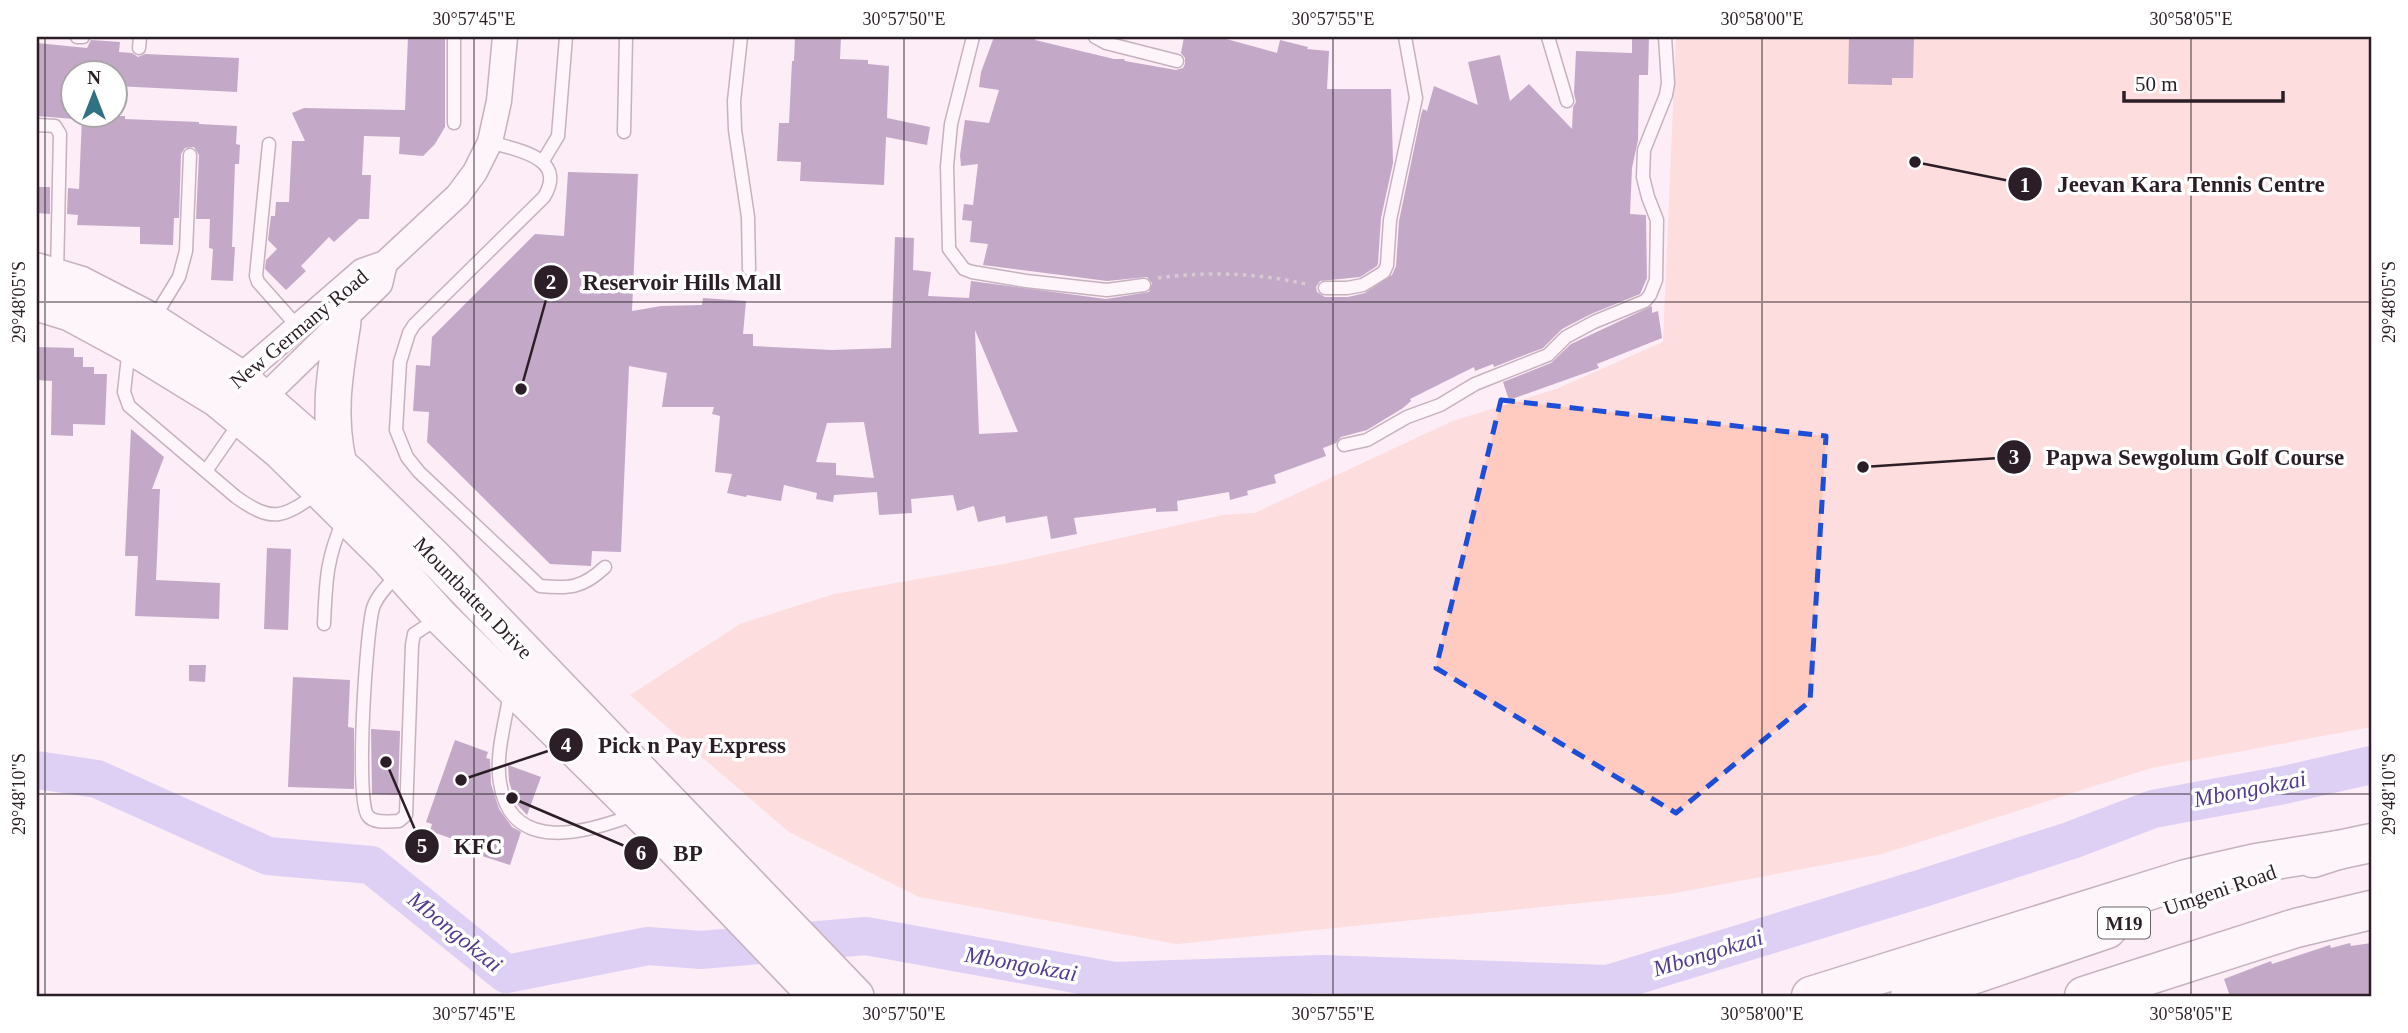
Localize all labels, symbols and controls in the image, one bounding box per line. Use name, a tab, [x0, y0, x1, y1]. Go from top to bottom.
text: 30°57'45"E	[433, 9, 515, 29]
text: 30°57'50"E	[863, 9, 945, 29]
text: 30°57'55"E	[1292, 9, 1374, 29]
text: 30°58'00"E	[1721, 9, 1803, 29]
text: 30°58'05"E	[2150, 9, 2232, 29]
north arrow	[60, 60, 130, 130]
scale bar	[2124, 60, 2284, 104]
text: N	[87, 67, 101, 88]
text: 50 m	[2135, 72, 2178, 96]
callout: Jeevan Kara Tennis Centre	[2008, 162, 2339, 206]
text: Jeevan Kara Tennis Centre	[2057, 172, 2325, 197]
text: 1	[2020, 173, 2030, 197]
callout: Reservoir Hills Mall	[533, 260, 796, 304]
text: 29°48'05"S	[9, 261, 29, 343]
text: 29°48'05"S	[2379, 261, 2399, 343]
street label: New Germany Road	[225, 264, 373, 394]
text: 2	[546, 270, 556, 294]
text: Reservoir Hills Mall	[583, 270, 781, 295]
callout: Papwa Sewgolum Golf Course	[1996, 435, 2358, 479]
text: 3	[2009, 445, 2019, 469]
text: Papwa Sewgolum Golf Course	[2046, 445, 2344, 470]
street label: Mountbatten Drive	[409, 532, 537, 664]
callout: Pick n Pay Express	[549, 723, 800, 767]
text: 4	[561, 733, 572, 757]
text: Pick n Pay Express	[598, 733, 786, 758]
text: 29°48'10"S	[9, 753, 29, 835]
text: 29°48'10"S	[2379, 753, 2399, 835]
water label: Mbongokzai	[2191, 766, 2308, 812]
callout: KFC	[405, 824, 516, 868]
callout: BP	[624, 831, 716, 875]
text: 5	[417, 834, 427, 858]
text: KFC	[454, 834, 502, 859]
text: 6	[636, 841, 646, 865]
text: BP	[673, 841, 703, 866]
street label: Umgeni Road	[2161, 859, 2280, 920]
water label: Mbongokzai	[402, 886, 507, 977]
road number: M19	[2098, 908, 2150, 939]
water label: Mbongokzai	[1649, 924, 1766, 982]
water label: Mbongokzai	[962, 942, 1079, 986]
text: 30°57'45"E	[433, 1004, 515, 1024]
text: 30°57'50"E	[863, 1004, 945, 1024]
text: 30°57'55"E	[1292, 1004, 1374, 1024]
text: 30°58'00"E	[1721, 1004, 1803, 1024]
text: 30°58'05"E	[2150, 1004, 2232, 1024]

